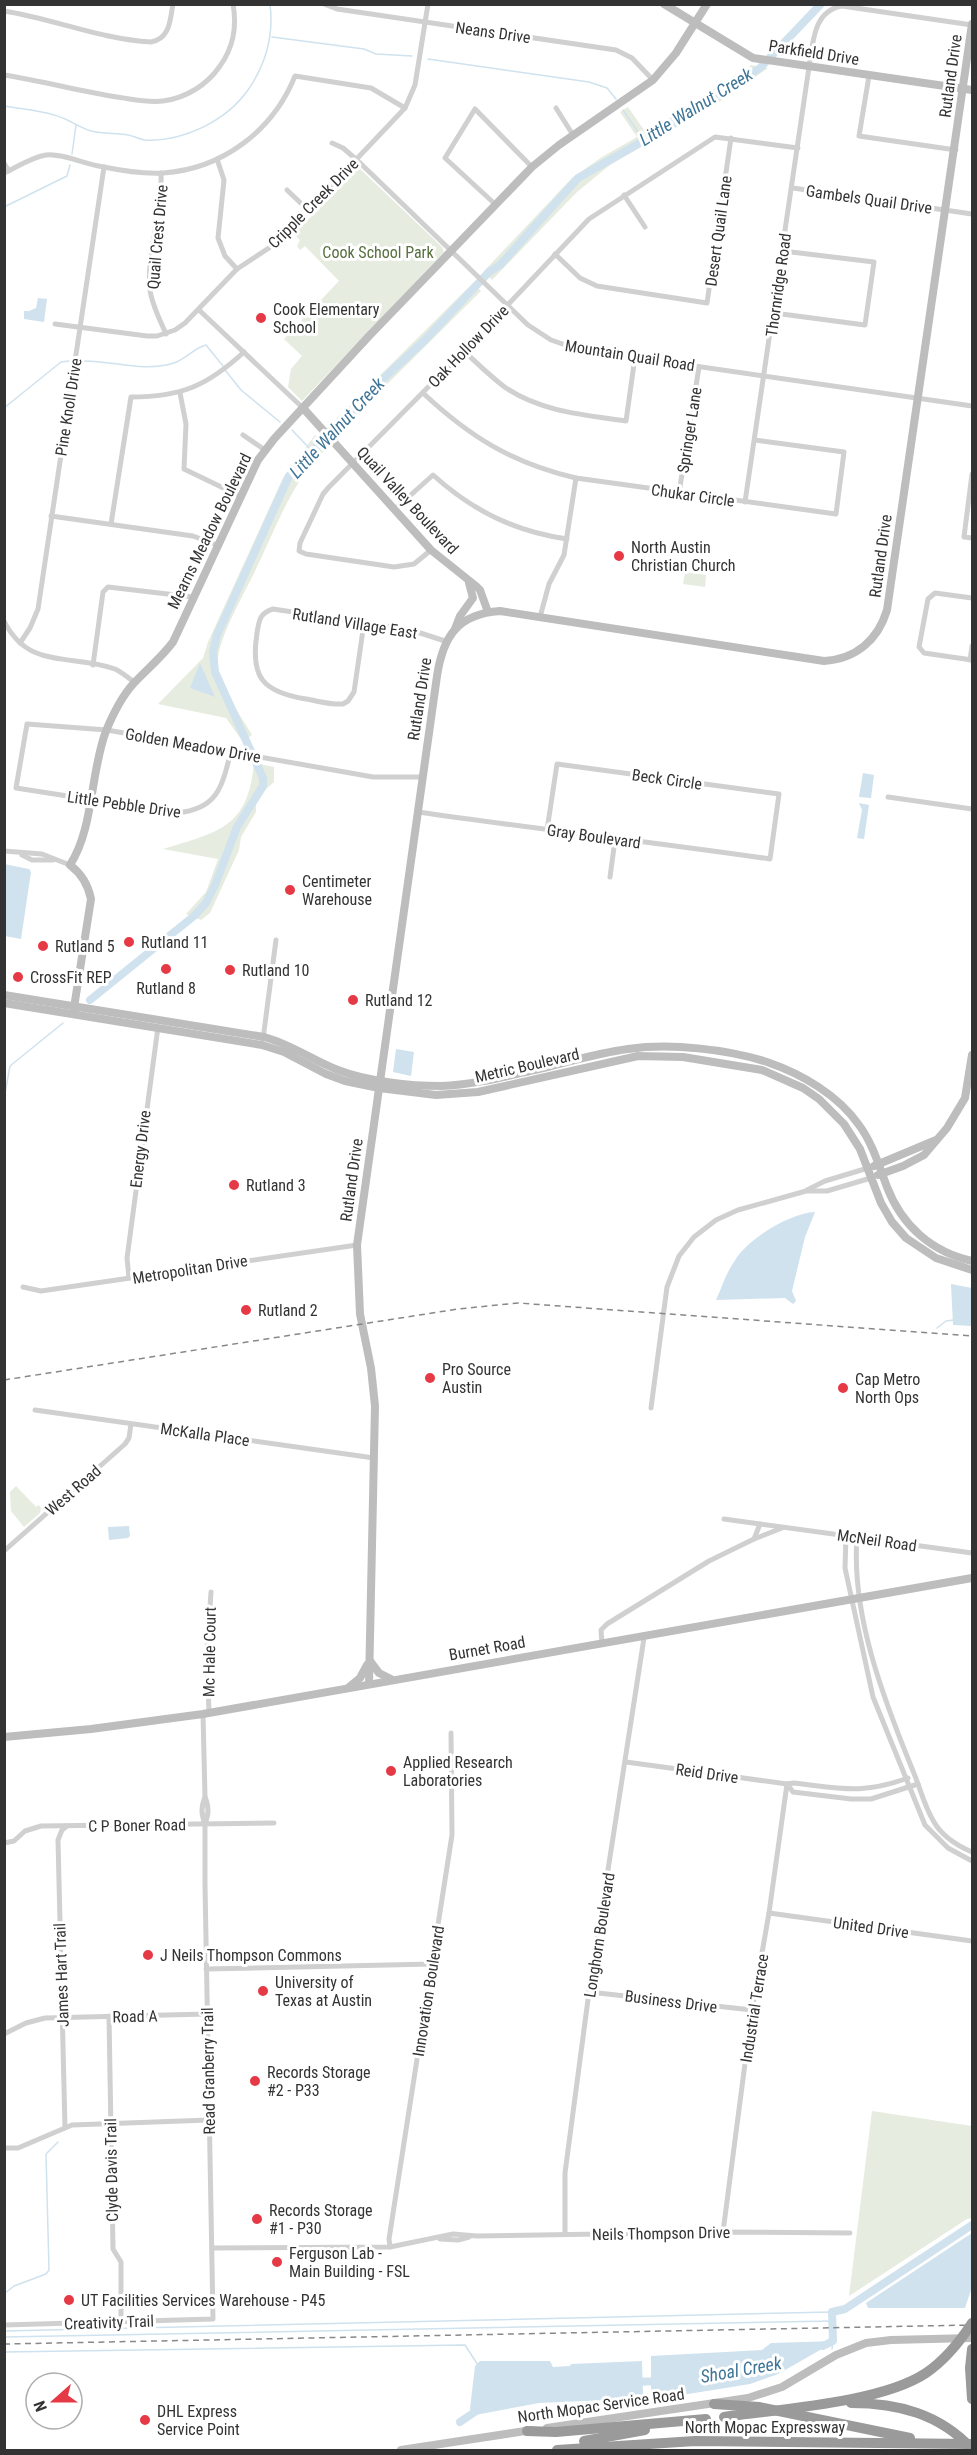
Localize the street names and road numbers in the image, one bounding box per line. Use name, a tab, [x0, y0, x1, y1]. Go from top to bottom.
street label: Neans Drive	[454, 18, 532, 47]
street label: Rutland Drive	[935, 33, 966, 119]
street label: Parkfield Drive	[767, 36, 860, 69]
street label: Cripple Creek Drive	[264, 154, 362, 252]
street label: Desert Quail Lane	[701, 174, 736, 288]
street label: Gambels Quail Drive	[805, 181, 933, 218]
street label: Quail Crest Drive	[143, 184, 172, 290]
street label: Thornridge Road	[762, 232, 795, 338]
street label: Oak Hollow Drive	[424, 301, 513, 392]
street label: Mountain Quail Road	[564, 336, 696, 375]
street label: Pine Knoll Drive	[51, 357, 86, 457]
street label: Springer Lane	[673, 386, 706, 475]
street label: Quail Valley Boulevard	[353, 443, 462, 558]
street label: Mearns Meadow Boulevard	[163, 450, 255, 612]
street label: Chukar Circle	[650, 480, 736, 511]
street label: Rutland Drive	[865, 513, 896, 599]
street label: Rutland Village East	[291, 604, 419, 643]
street label: Rutland Drive	[404, 656, 435, 742]
street label: Golden Meadow Drive	[124, 724, 262, 767]
street label: Beck Circle	[631, 765, 703, 794]
street label: Little Pebble Drive	[66, 787, 182, 822]
street label: Gray Boulevard	[546, 821, 642, 852]
street label: Metric Boulevard	[473, 1044, 581, 1087]
street label: Energy Drive	[126, 1109, 155, 1189]
street label: Rutland Drive	[336, 1137, 367, 1223]
street label: Metropolitan Drive	[131, 1251, 249, 1288]
street label: McKalla Place	[159, 1419, 251, 1450]
street label: West Road	[42, 1461, 105, 1520]
street label: McNeil Road	[836, 1526, 918, 1555]
street label: Mc Hale Court	[199, 1606, 220, 1697]
street label: Burnet Road	[447, 1632, 527, 1665]
street label: Reid Drive	[674, 1760, 740, 1787]
street label: C P Boner Road	[88, 1815, 186, 1836]
street label: Longhorn Boulevard	[580, 1871, 619, 1999]
street label: United Drive	[832, 1913, 910, 1942]
street label: James Hart Trail	[50, 1923, 73, 2027]
street label: Innovation Boulevard	[409, 1924, 448, 2058]
street label: Industrial Terrace	[737, 1952, 772, 2064]
street label: Business Drive	[624, 1986, 718, 2017]
street label: Road A	[112, 2007, 158, 2026]
street label: Read Granberry Trail	[198, 2007, 219, 2135]
street label: Clyde Davis Trail	[101, 2118, 122, 2222]
street label: Neils Thompson Drive	[592, 2223, 730, 2244]
street label: Creativity Trail	[64, 2311, 154, 2334]
street label: North Mopac Service Road	[517, 2384, 686, 2427]
street label: North Mopac Expressway	[685, 2418, 846, 2437]

